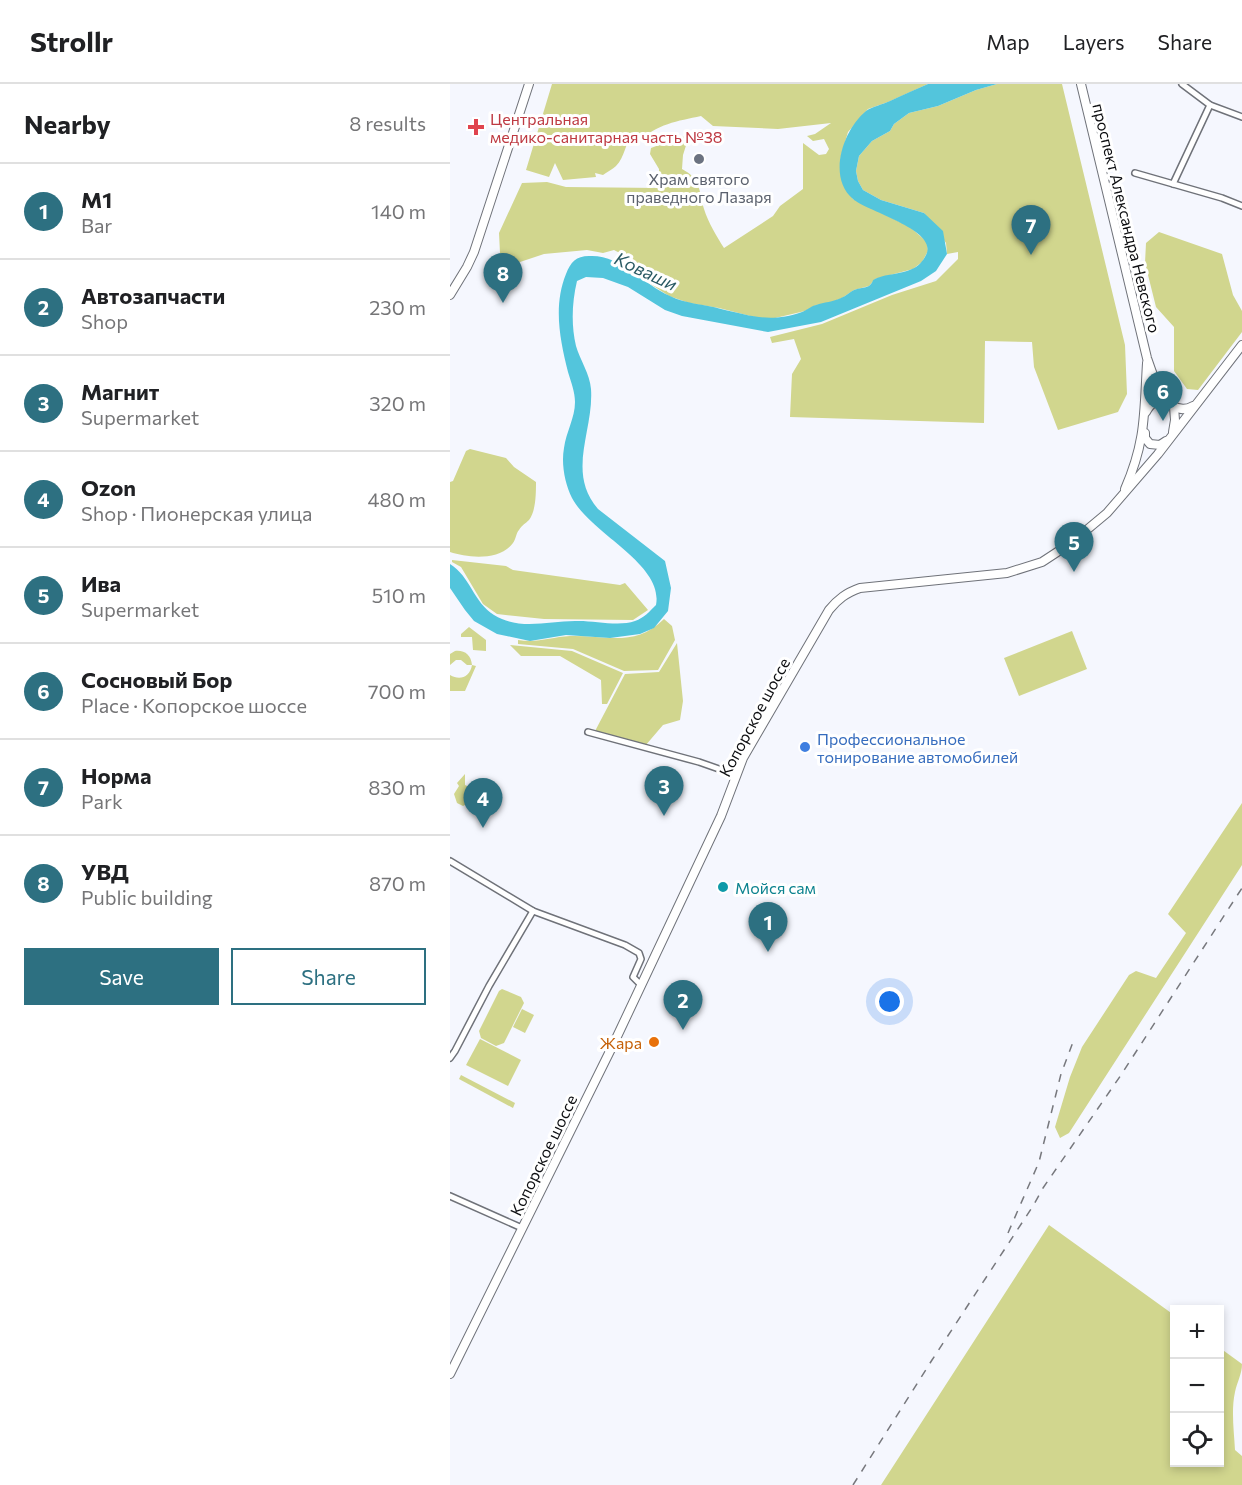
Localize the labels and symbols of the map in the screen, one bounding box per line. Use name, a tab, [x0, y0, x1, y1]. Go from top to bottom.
street label: проспект Александра Невского	[1089, 101, 1165, 335]
place label: Центральная медико-санитарная часть №38	[490, 109, 723, 146]
marker: Центральная медико-санитарная часть №38	[467, 118, 485, 136]
marker: Храм святого праведного Лазаря	[692, 152, 706, 166]
place label: Храм святого праведного Лазаря	[626, 169, 772, 206]
pin: 7	[1012, 206, 1050, 255]
water label: Коваши	[611, 247, 681, 295]
pin: 8	[484, 254, 522, 303]
pin: 6	[1144, 372, 1182, 421]
pin: 5	[1054, 522, 1094, 572]
street label: Копорское шоссе	[715, 654, 793, 780]
place label: Профессиональное тонирование автомобилей	[817, 729, 1018, 766]
marker: Профессиональное тонирование автомобилей	[798, 740, 812, 754]
pin: 3	[644, 766, 684, 816]
pin: 4	[464, 778, 502, 828]
place label: Мойся сам	[735, 878, 816, 897]
marker: Мойся сам	[716, 880, 730, 894]
pin: 1	[748, 902, 788, 952]
pin: 2	[664, 980, 702, 1030]
your location	[875, 987, 904, 1016]
place label: Жара	[600, 1033, 642, 1052]
marker: Жара	[647, 1035, 661, 1049]
street label: Копорское шоссе	[506, 1091, 580, 1219]

